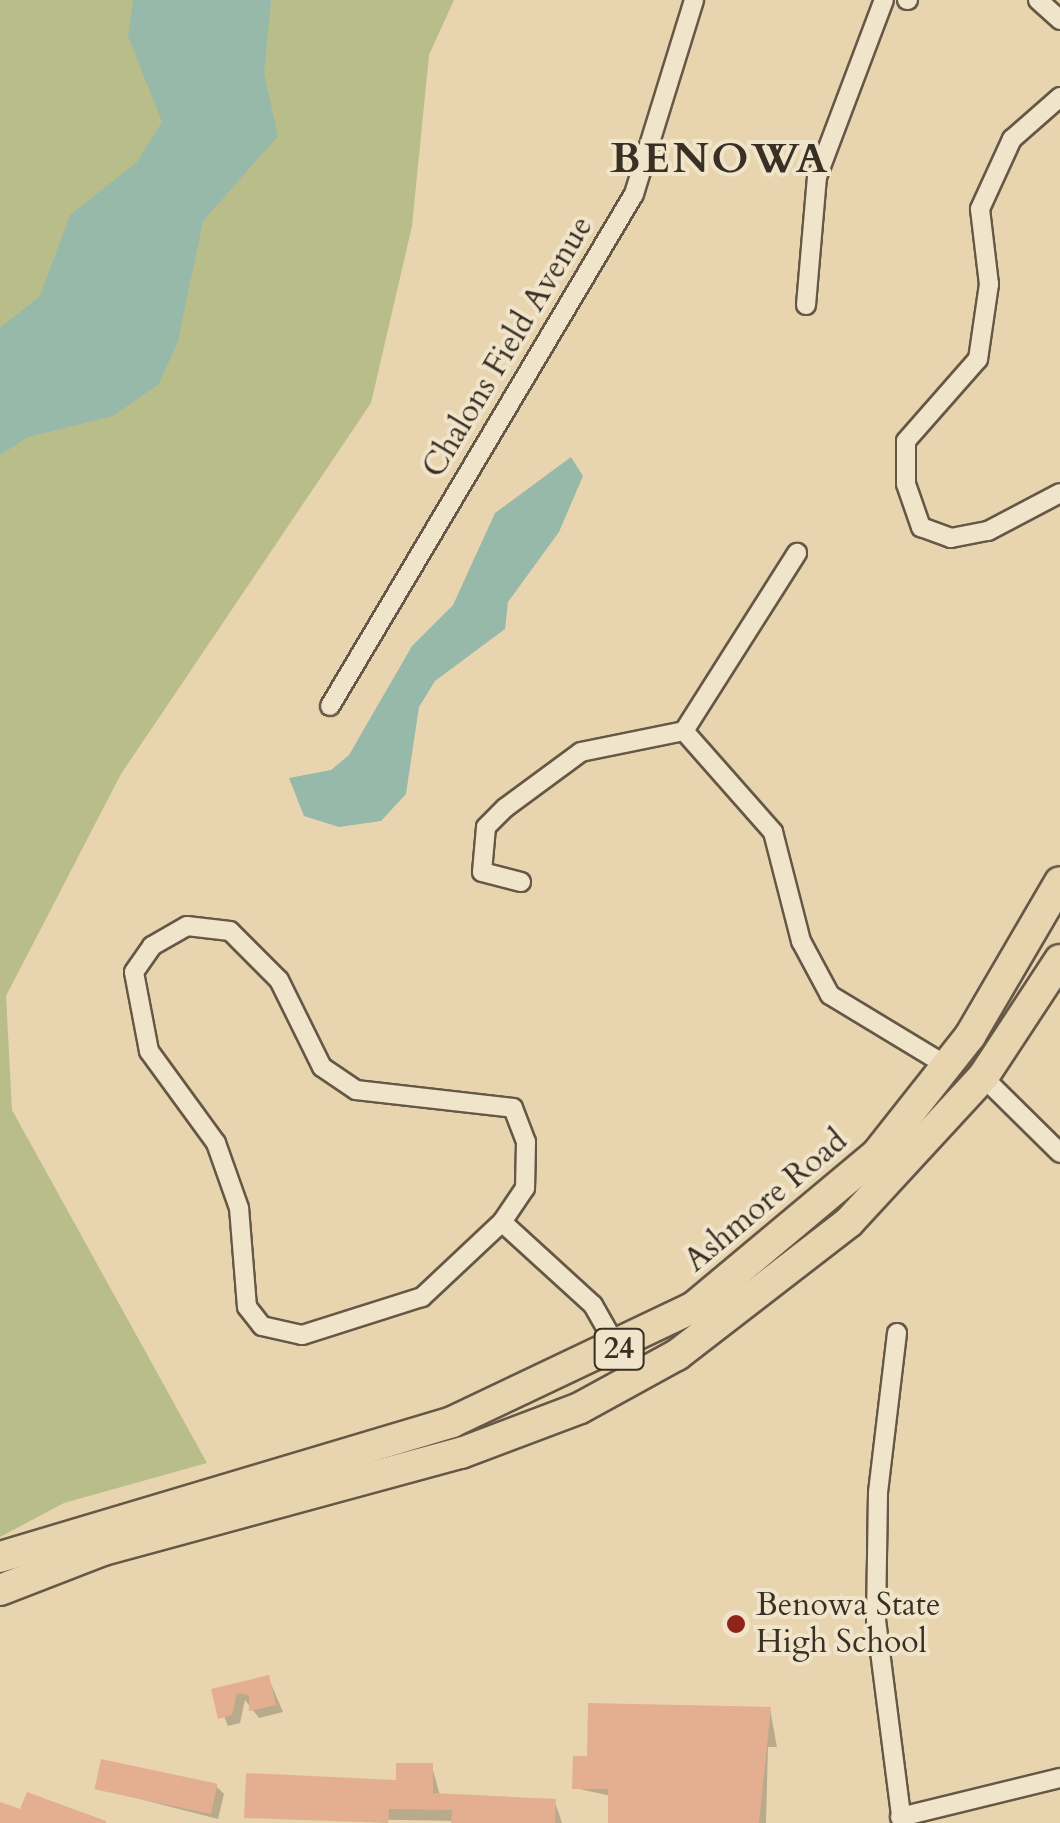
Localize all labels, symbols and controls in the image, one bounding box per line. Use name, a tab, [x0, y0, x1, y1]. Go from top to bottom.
district label: BENOWA	[610, 134, 830, 184]
street label: Chalons Field Avenue	[415, 209, 601, 485]
street label: Ashmore Road	[677, 1122, 855, 1280]
road number: 24	[592, 1324, 646, 1374]
place label: Benowa State High School	[756, 1587, 940, 1662]
marker: Benowa State High School	[725, 1613, 747, 1635]

